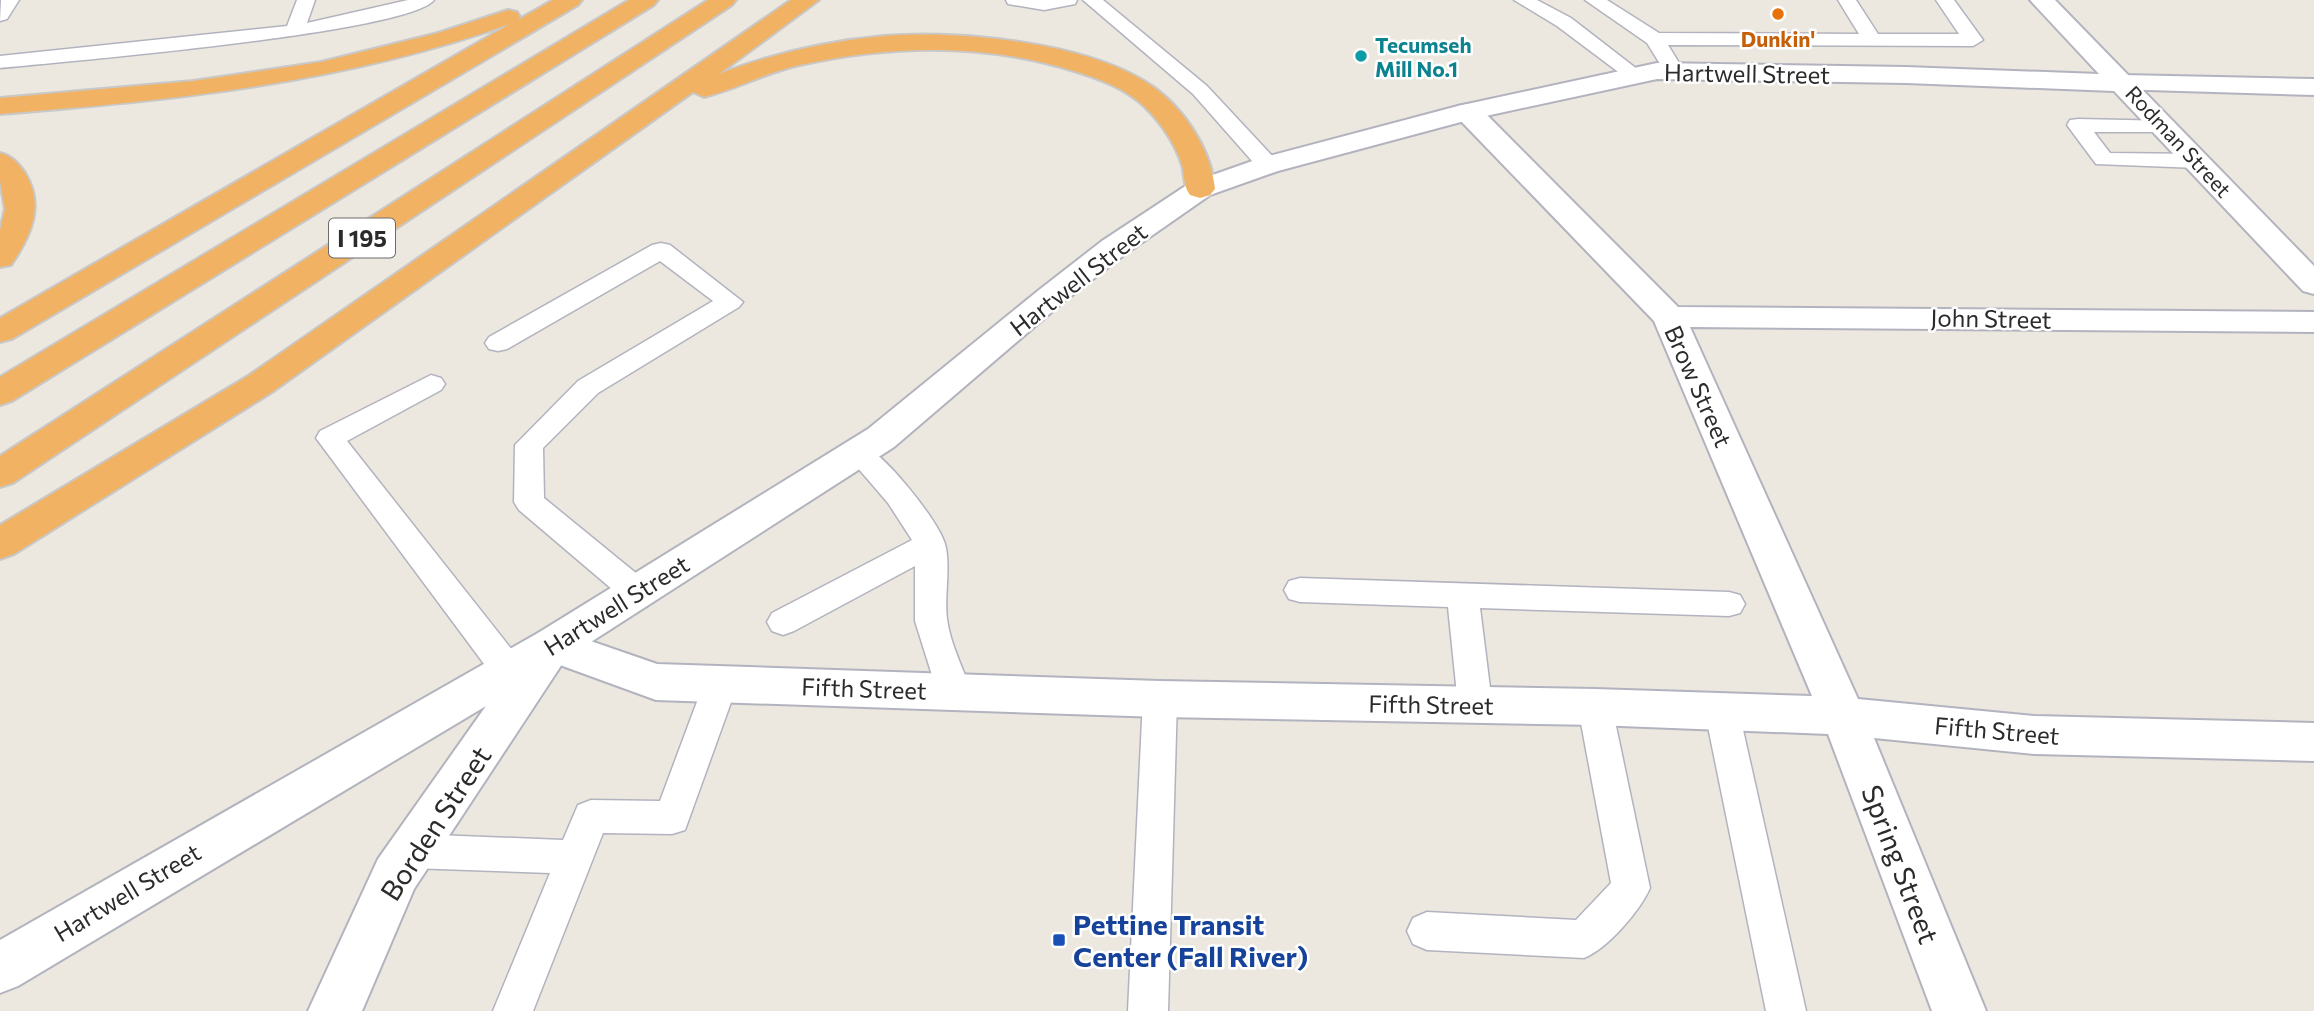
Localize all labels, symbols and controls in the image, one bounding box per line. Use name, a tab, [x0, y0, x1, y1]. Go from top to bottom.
marker: Dunkin'	[1770, 6, 1786, 22]
place label: Dunkin'	[1741, 26, 1815, 51]
place label: Tecumseh Mill No.1	[1375, 32, 1472, 81]
marker: Tecumseh Mill No.1	[1353, 48, 1369, 64]
street label: Hartwell Street	[1664, 57, 1830, 89]
street label: Rodman Street	[2121, 80, 2237, 202]
street label: Hartwell Street	[1004, 216, 1152, 342]
road number: I 195	[329, 218, 395, 258]
street label: John Street	[1930, 302, 2052, 334]
street label: Brow Street	[1659, 321, 1739, 452]
street label: Hartwell Street	[538, 549, 694, 661]
street label: Fifth Street	[801, 671, 927, 705]
street label: Fifth Street	[1368, 688, 1494, 720]
street label: Fifth Street	[1933, 710, 2061, 750]
street label: Borden Street	[373, 740, 497, 906]
street label: Spring Street	[1855, 780, 1947, 948]
street label: Hartwell Street	[48, 837, 206, 947]
place label: Pettine Transit Center (Fall River)	[1073, 907, 1308, 973]
marker: Pettine Transit Center (Fall River)	[1051, 932, 1067, 948]

